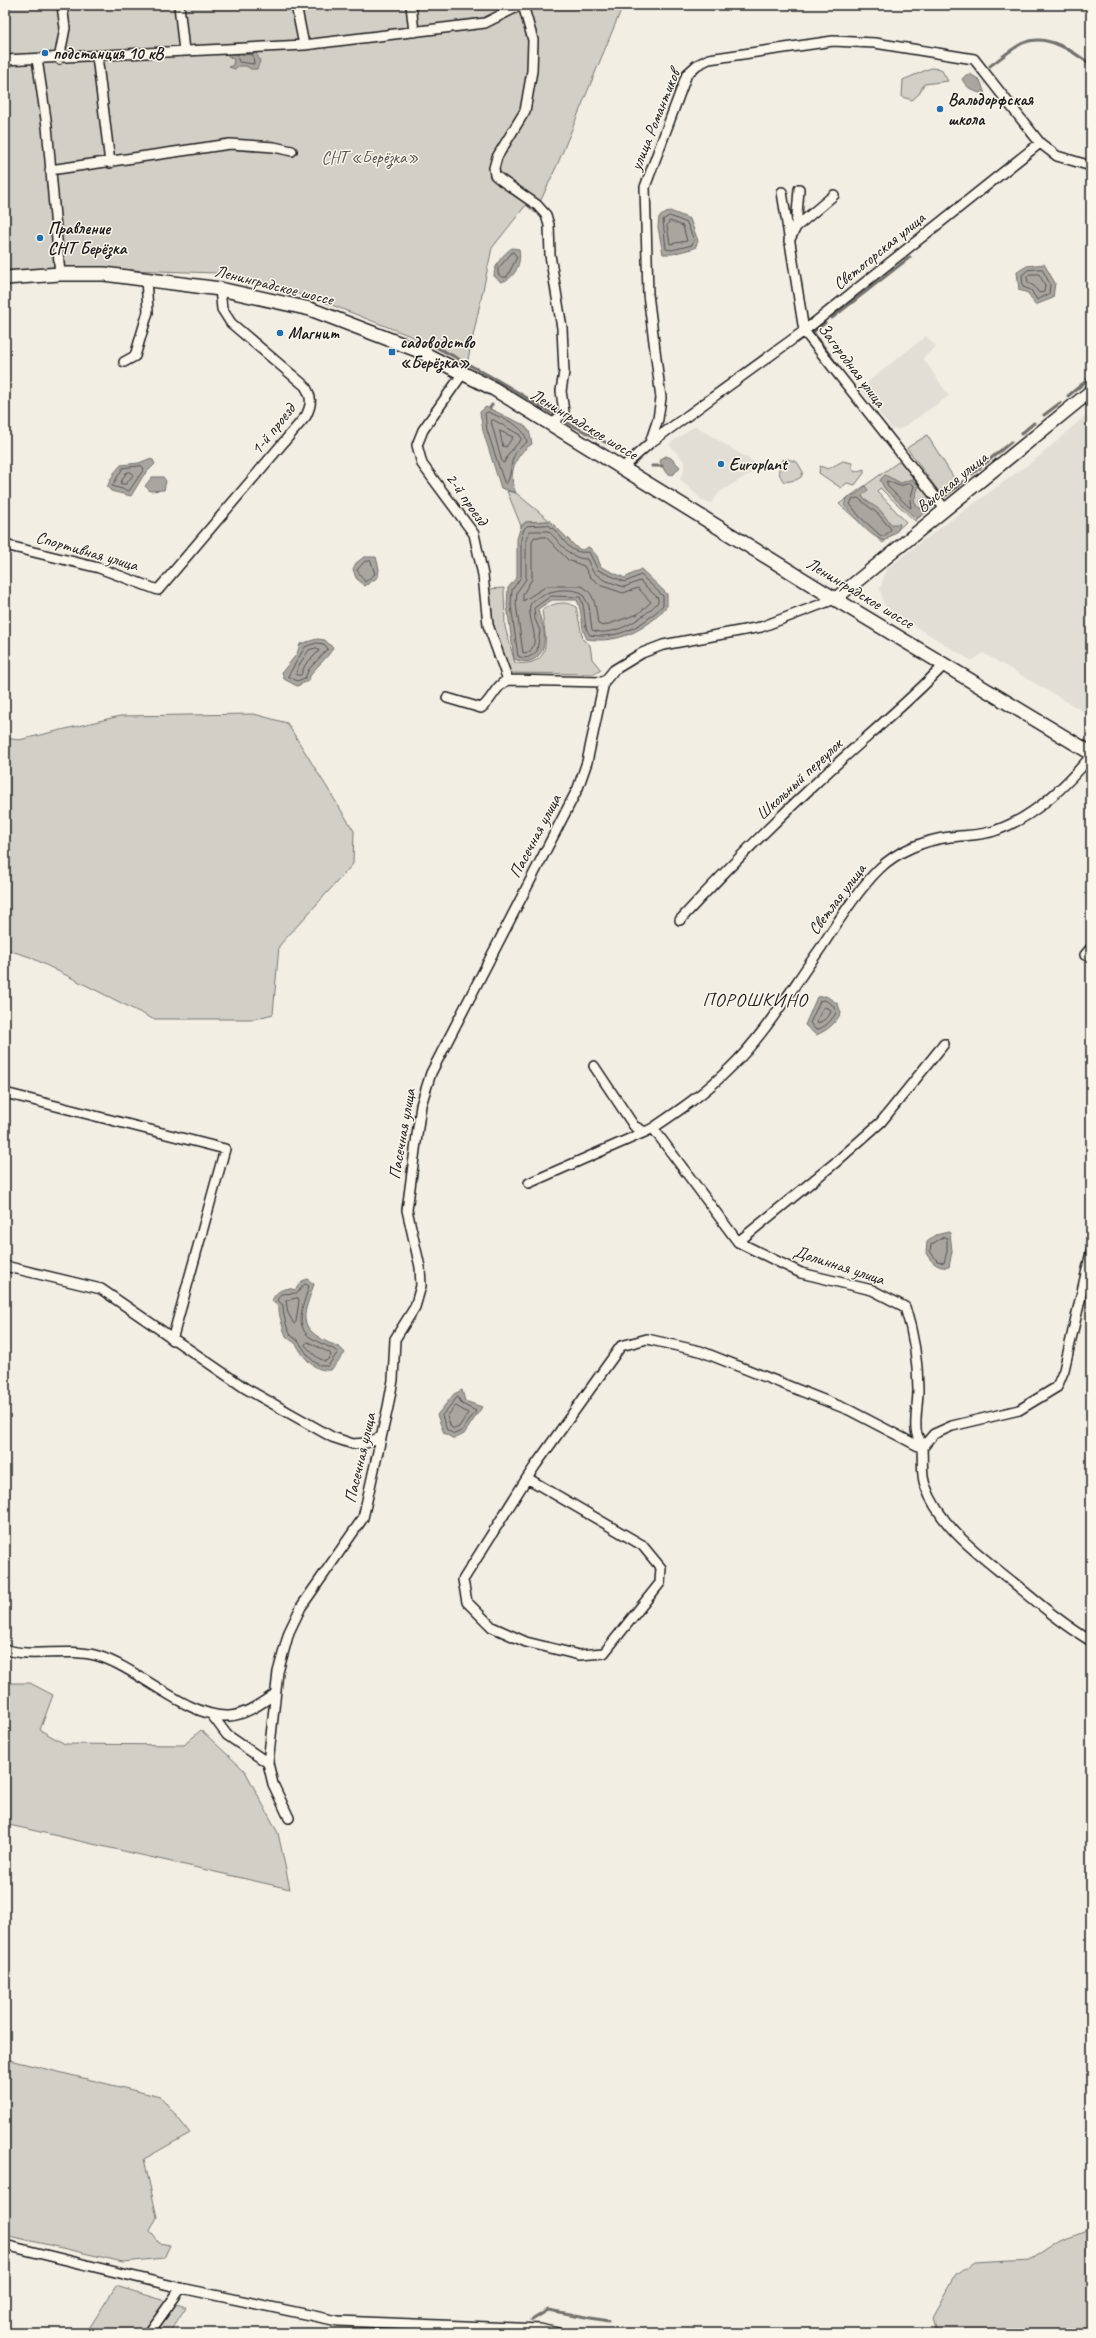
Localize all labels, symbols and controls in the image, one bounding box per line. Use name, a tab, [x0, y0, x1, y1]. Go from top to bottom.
place label: подстанция 10 кВ	[53, 43, 165, 64]
marker: подстанция 10 кВ	[40, 48, 50, 58]
street label: улица Романтиков	[625, 63, 686, 174]
place label: Вальдорфская школа	[948, 89, 1034, 130]
marker: Вальдорфская школа	[935, 104, 945, 114]
park label: СНТ «Берёзка»	[321, 147, 419, 169]
street label: Светогорская улица	[829, 207, 930, 294]
place label: Правление СНТ Берёзка	[48, 218, 128, 260]
marker: Правление СНТ Берёзка	[35, 233, 45, 243]
street label: Ленинградское шоссе	[213, 260, 337, 310]
street label: Загородная улица	[814, 319, 891, 412]
place label: Магнит	[288, 323, 340, 344]
marker: Магнит	[275, 328, 285, 338]
place label: садоводство «Берёзка»	[400, 332, 476, 374]
marker: садоводство «Берёзка»	[387, 347, 397, 357]
street label: Ленинградское шоссе	[527, 384, 643, 465]
street label: 1-й проезд	[246, 398, 301, 459]
street label: Высокая улица	[912, 446, 993, 517]
place label: Europlant	[729, 454, 789, 475]
marker: Europlant	[716, 459, 726, 469]
street label: 2-й проезд	[441, 468, 494, 531]
street label: Спортивная улица	[34, 526, 142, 576]
street label: Ленинградское шоссе	[803, 553, 919, 634]
street label: Школьный переулок	[752, 733, 848, 824]
street label: Пасечная улица	[504, 789, 566, 881]
street label: Светлая улица	[803, 858, 872, 939]
district label: ПОРОШКИНО	[702, 988, 809, 1012]
street label: Пасечная улица	[384, 1086, 421, 1181]
street label: Долинная улица	[791, 1240, 889, 1290]
street label: Пасечная улица	[339, 1410, 381, 1505]

